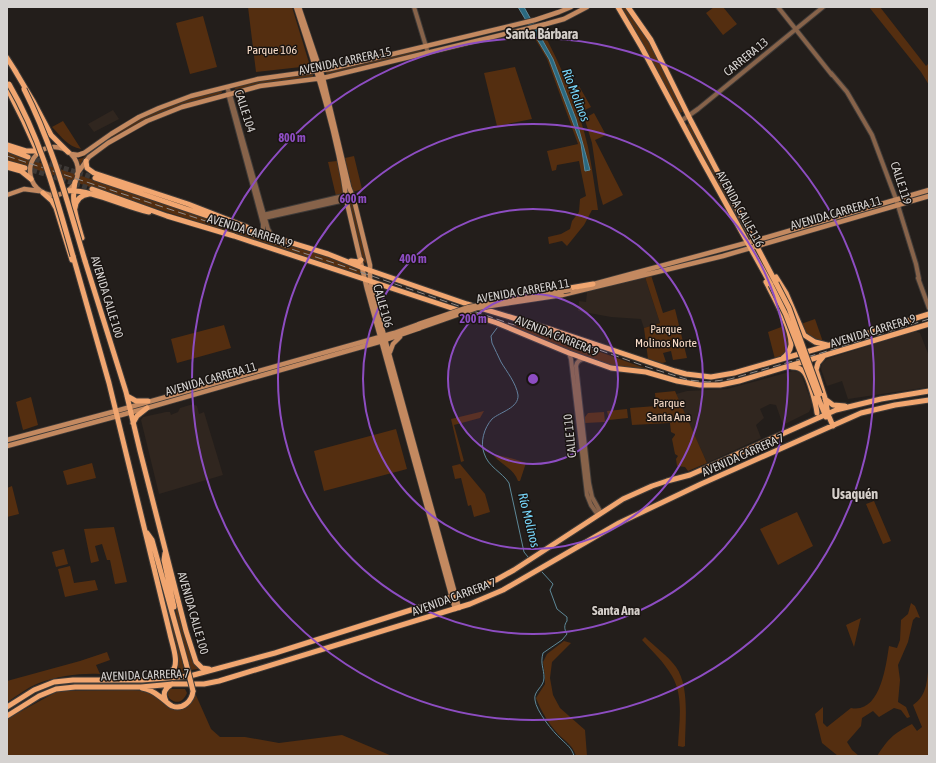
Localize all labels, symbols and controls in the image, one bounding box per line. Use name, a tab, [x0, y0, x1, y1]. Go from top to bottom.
district label: Santa Bárbara	[506, 26, 579, 42]
street label: CARRERA 13	[721, 35, 771, 79]
park label: Parque 106	[247, 43, 297, 57]
street label: AVENIDA CARRERA 15	[297, 44, 393, 78]
water label: Río Molinos	[559, 66, 593, 124]
street label: CALLE 104	[232, 88, 259, 135]
text: 800 m	[278, 131, 306, 145]
street label: CALLE 119	[888, 160, 915, 207]
street label: AVENIDA CALLE 116	[713, 168, 767, 250]
text: 600 m	[339, 192, 367, 206]
street label: AVENIDA CARRERA 11	[789, 193, 884, 233]
street label: AVENIDA CARRERA 9	[206, 211, 295, 251]
text: 400 m	[398, 252, 427, 266]
street label: AVENIDA CALLE 100	[88, 254, 126, 340]
street label: AVENIDA CARRERA 11	[475, 276, 571, 306]
street label: CALLE 106	[370, 283, 396, 330]
street label: AVENIDA CARRERA 9	[829, 311, 918, 351]
text: 200 m	[459, 312, 487, 326]
street label: AVENIDA CARRERA 9	[513, 313, 601, 359]
park label: Parque Molinos Norte	[635, 322, 697, 350]
street label: AVENIDA CARRERA 11	[164, 359, 259, 399]
centre of rings	[526, 372, 540, 386]
park label: Parque Santa Ana	[647, 396, 691, 424]
street label: CALLE 110	[561, 413, 579, 459]
street label: AVENIDA CARRERA 7	[700, 430, 787, 479]
district label: Usaquén	[832, 486, 878, 502]
water label: Río Molinos	[515, 491, 543, 549]
street label: AVENIDA CALLE 100	[175, 570, 212, 656]
street label: AVENIDA CARRERA 7	[410, 575, 498, 619]
district label: Santa Ana	[592, 603, 640, 618]
street label: AVENIDA CARRERA 7	[100, 666, 190, 684]

